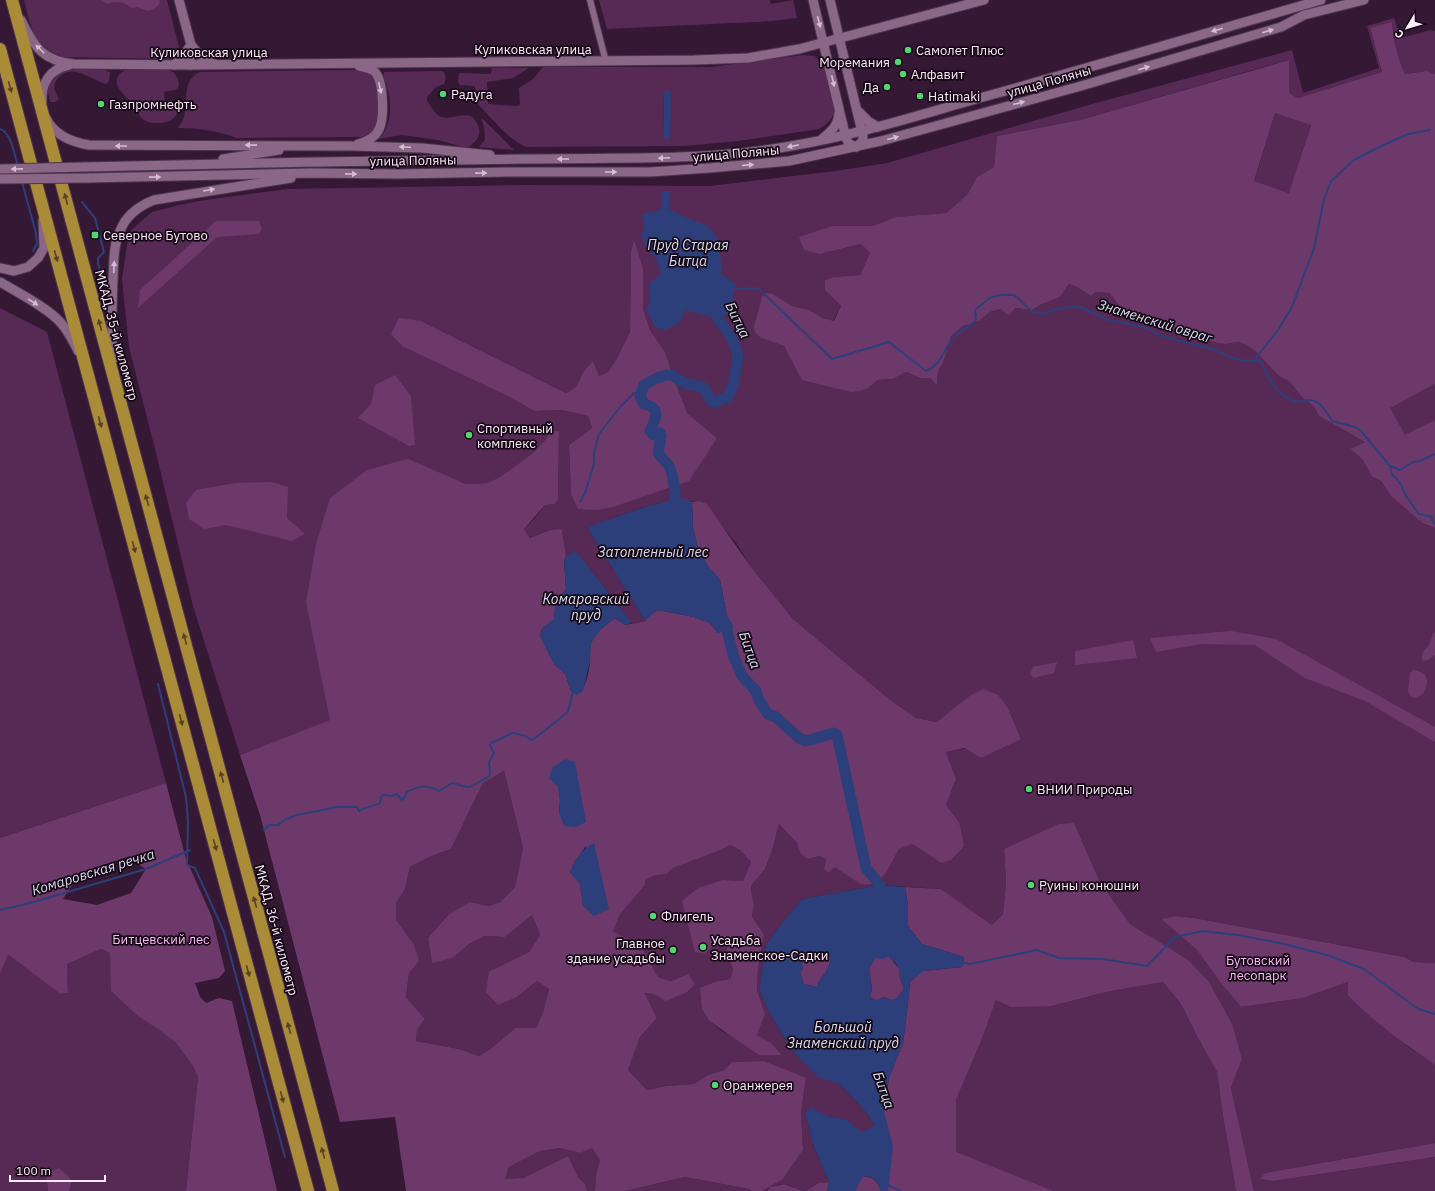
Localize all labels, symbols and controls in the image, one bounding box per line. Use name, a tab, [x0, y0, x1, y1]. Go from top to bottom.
north arrow	[1387, 8, 1427, 48]
one-way arrow	[816, 16, 822, 28]
one-way arrow	[1210, 27, 1222, 33]
text: С	[1391, 27, 1407, 41]
one-way arrow	[1263, 28, 1275, 34]
street label: Куликовская улица	[474, 41, 592, 58]
place label: Самолет Плюс	[916, 42, 1004, 59]
one-way arrow	[35, 44, 44, 54]
street label: Куликовская улица	[150, 44, 268, 61]
marker: Самолет Плюс	[903, 45, 913, 55]
place label: Моремания	[819, 54, 890, 71]
marker: Моремания	[893, 57, 903, 67]
street label: улица Поляны	[1005, 61, 1093, 102]
one-way arrow	[1138, 65, 1150, 71]
place label: Алфавит	[911, 66, 965, 83]
marker: Алфавит	[898, 69, 908, 79]
one-way arrow	[830, 75, 836, 88]
place label: Да	[863, 79, 879, 96]
one-way arrow	[7, 81, 13, 93]
one-way arrow	[378, 81, 384, 94]
marker: Да	[882, 82, 892, 92]
place label: Радуга	[451, 86, 493, 103]
place label: Hatimaki	[928, 88, 980, 105]
marker: Радуга	[438, 89, 448, 99]
marker: Hatimaki	[915, 91, 925, 101]
place label: Газпромнефть	[109, 96, 197, 113]
marker: Газпромнефть	[96, 99, 106, 109]
one-way arrow	[1013, 100, 1025, 106]
one-way arrow	[887, 134, 900, 140]
street label: улица Поляны	[692, 141, 780, 166]
one-way arrow	[244, 142, 257, 148]
one-way arrow	[114, 143, 127, 149]
one-way arrow	[787, 143, 799, 149]
one-way arrow	[399, 144, 411, 151]
street label: улица Поляны	[370, 151, 456, 170]
one-way arrow	[657, 155, 670, 161]
one-way arrow	[556, 156, 569, 162]
one-way arrow	[742, 162, 754, 168]
one-way arrow	[10, 166, 23, 172]
one-way arrow	[475, 169, 487, 176]
one-way arrow	[605, 169, 618, 175]
one-way arrow	[345, 171, 358, 177]
one-way arrow	[149, 174, 162, 180]
one-way arrow	[203, 187, 215, 193]
one-way arrow	[63, 193, 69, 205]
place label: Северное Бутово	[103, 227, 208, 244]
marker: Северное Бутово	[90, 230, 100, 240]
water label: Пруд Старая Битца	[647, 236, 729, 270]
one-way arrow	[53, 250, 59, 262]
one-way arrow	[110, 261, 117, 273]
street label: МКАД, 35-й километр	[91, 268, 142, 402]
water label: Знаменский овраг	[1095, 295, 1216, 347]
one-way arrow	[27, 299, 39, 306]
water label: Битца	[722, 299, 754, 341]
one-way arrow	[97, 319, 103, 331]
one-way arrow	[98, 415, 104, 428]
place label: Спортивный комплекс	[477, 420, 553, 452]
marker: Спортивный комплекс	[464, 430, 474, 440]
one-way arrow	[144, 493, 150, 505]
one-way arrow	[131, 541, 137, 553]
water label: Затопленный лес	[598, 543, 709, 561]
water label: Комаровский пруд	[543, 590, 630, 624]
water label: Битца	[735, 629, 765, 671]
one-way arrow	[181, 632, 187, 645]
one-way arrow	[178, 714, 184, 726]
one-way arrow	[218, 770, 224, 783]
place label: ВНИИ Природы	[1037, 781, 1132, 798]
marker: ВНИИ Природы	[1024, 784, 1034, 794]
one-way arrow	[212, 839, 218, 852]
water label: Комаровская речка	[29, 845, 157, 899]
street label: МКАД, 36-й километр	[251, 863, 302, 997]
place label: Руины конюшни	[1039, 877, 1139, 894]
marker: Руины конюшни	[1026, 880, 1036, 890]
one-way arrow	[252, 896, 258, 908]
place label: Флигель	[661, 908, 714, 925]
marker: Флигель	[648, 911, 658, 921]
park label: Битцевский лес	[112, 931, 210, 948]
place label: Усадьба Знаменское-Садки	[711, 932, 828, 964]
place label: Главное здание усадьбы	[567, 935, 665, 967]
marker: Усадьба Знаменское-Садки	[698, 942, 708, 952]
marker: Главное здание усадьбы	[668, 945, 678, 955]
park label: Бутовский лесопарк	[1226, 952, 1290, 984]
one-way arrow	[246, 965, 252, 977]
water label: Большой Знаменский пруд	[787, 1018, 899, 1052]
one-way arrow	[286, 1022, 292, 1034]
water label: Битца	[869, 1069, 899, 1111]
place label: Оранжерея	[723, 1077, 793, 1094]
marker: Оранжерея	[710, 1080, 720, 1090]
one-way arrow	[280, 1090, 286, 1103]
one-way arrow	[320, 1147, 326, 1159]
scale bar	[10, 1157, 105, 1183]
text: 100 m	[16, 1163, 51, 1178]

